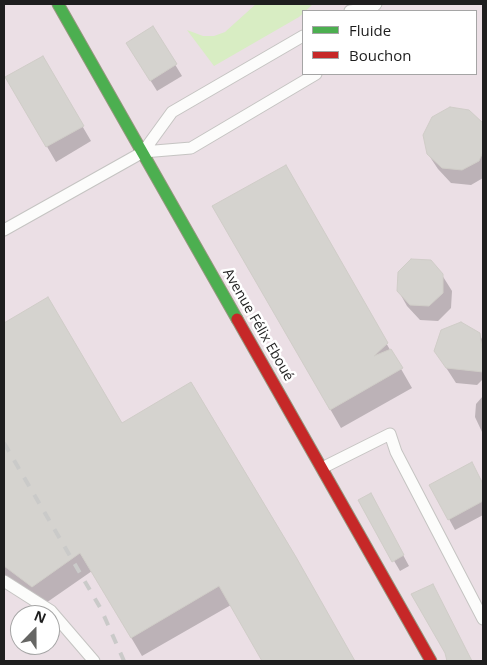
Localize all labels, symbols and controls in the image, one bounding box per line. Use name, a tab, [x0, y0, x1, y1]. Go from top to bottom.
legend	[302, 10, 477, 75]
text: Fluide	[349, 20, 391, 40]
text: Bouchon	[349, 45, 412, 65]
street label: Avenue Félix Eboué	[219, 266, 297, 384]
north arrow	[10, 605, 60, 655]
text: N	[32, 606, 49, 627]

